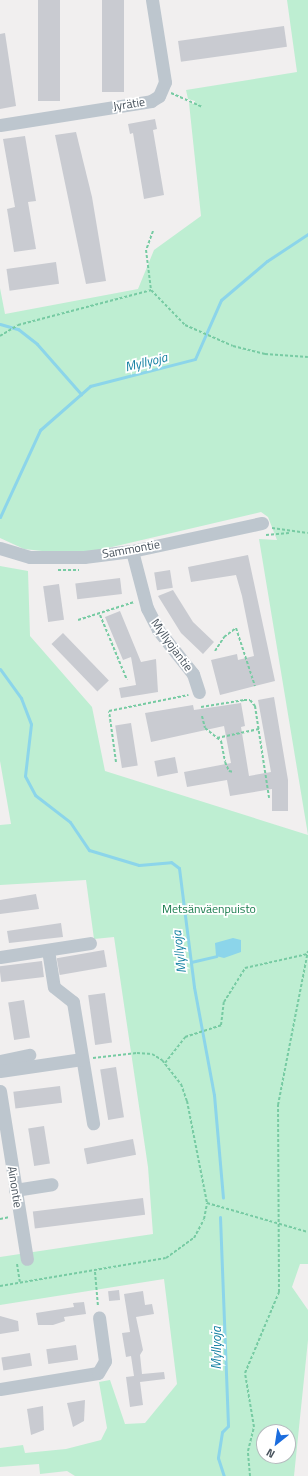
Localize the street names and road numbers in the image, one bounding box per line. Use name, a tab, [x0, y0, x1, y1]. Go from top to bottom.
street label: Jyrätie	[112, 94, 146, 114]
street label: Sammontie	[101, 537, 161, 561]
street label: Myllyojantie	[148, 616, 196, 674]
street label: Ainontie	[5, 1165, 25, 1209]

